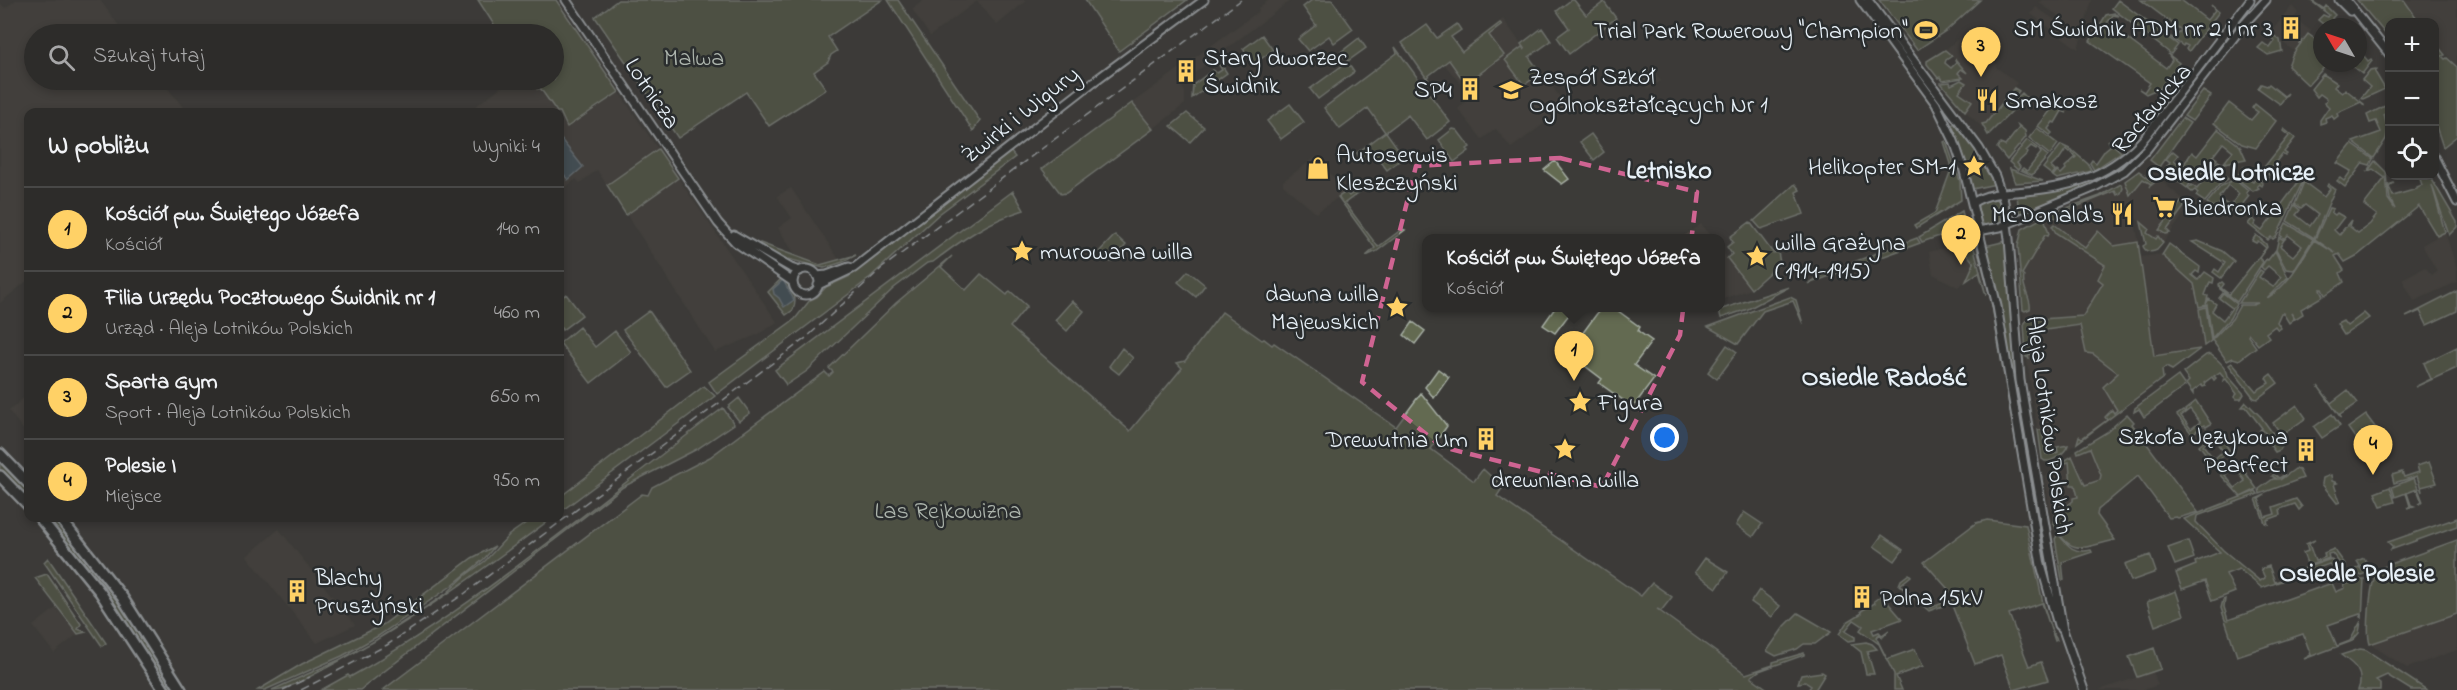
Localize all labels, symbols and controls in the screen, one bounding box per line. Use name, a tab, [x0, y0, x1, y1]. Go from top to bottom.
place label: SM Świdnik ADM nr 2 i nr 3	[2014, 13, 2273, 48]
place label: Trial Park Rowerowy "Champion"	[1594, 15, 1908, 51]
building icon: SM Świdnik ADM nr 2 i nr 3	[2278, 15, 2304, 41]
sports icon: Trial Park Rowerowy "Champion"	[1913, 17, 1939, 43]
north arrow	[2313, 18, 2367, 72]
map controls	[2385, 18, 2439, 180]
button: +	[2385, 18, 2439, 72]
search box	[24, 24, 564, 90]
pin: 3	[1962, 28, 2000, 77]
icon: search	[45, 41, 78, 74]
text: Szukaj tutaj	[93, 41, 204, 73]
park label: Malwa	[664, 42, 724, 77]
place label: Stary dworzec Świdnik	[1204, 42, 1348, 105]
street label: Lotnicza	[614, 52, 688, 137]
street label: Racławicka	[2104, 56, 2202, 163]
building icon: Stary dworzec Świdnik	[1173, 58, 1199, 84]
street label: Żwirki i Wigury	[955, 59, 1089, 174]
place label: Zespół Szkół Ogólnokształcących Nr 1	[1529, 61, 1768, 125]
button: −	[2385, 72, 2439, 126]
place label: SP4	[1414, 74, 1452, 109]
building icon: SP4	[1457, 76, 1483, 102]
school or university icon: Zespół Szkół Ogólnokształcących Nr 1	[1498, 77, 1524, 103]
place label: Smakosz	[2005, 85, 2098, 120]
restaurant icon: Smakosz	[1974, 87, 2000, 113]
button: locate	[2385, 126, 2439, 180]
text: W pobliżu	[48, 128, 149, 166]
text: Wyniki: 4	[473, 133, 540, 162]
place label: Autoserwis Kleszczyński	[1336, 139, 1458, 203]
place label: Helikopter SM-1	[1808, 151, 1956, 186]
district label: Letnisko	[1626, 153, 1712, 191]
place icon: Helikopter SM-1	[1961, 153, 1987, 179]
shop icon: Autoserwis Kleszczyński	[1305, 155, 1331, 181]
district label: Osiedle Lotnicze	[2147, 155, 2316, 193]
place label: Biedronka	[2181, 192, 2282, 227]
supermarket icon: Biedronka	[2151, 194, 2177, 220]
text: Kościół pw. Świętego Józefa	[105, 199, 360, 231]
place label: McDonald's	[1992, 199, 2104, 234]
restaurant icon: McDonald's	[2109, 201, 2135, 227]
text: 1	[64, 215, 71, 244]
text: 140 m	[496, 215, 540, 244]
pin: 2	[1942, 216, 1980, 265]
place label: willa Grażyna (1914-1915)	[1775, 227, 1906, 290]
text: Kościół	[105, 231, 162, 260]
popup	[1422, 234, 1725, 312]
place label: murowana willa	[1040, 236, 1193, 271]
place icon: murowana willa	[1009, 238, 1035, 264]
text: Kościół pw. Świętego Józefa	[1446, 243, 1701, 275]
place icon: willa Grażyna (1914-1915)	[1744, 243, 1770, 269]
text: Kościół	[1446, 275, 1503, 304]
place label: dawna willa Majewskich	[1265, 278, 1379, 341]
text: Filia Urzędu Pocztowego Świdnik nr 1	[105, 283, 435, 315]
place icon: dawna willa Majewskich	[1384, 294, 1410, 320]
text: 2	[63, 299, 72, 328]
text: 460 m	[494, 299, 540, 328]
street label: Aleja Lotników Polskich	[2015, 313, 2080, 537]
text: Urząd · Aleja Lotników Polskich	[105, 315, 353, 344]
pin: 1	[1554, 332, 1594, 381]
district label: Osiedle Radość	[1801, 360, 1968, 398]
text: Sparta Gym	[105, 367, 218, 399]
text: 3	[63, 383, 72, 412]
text: 650 m	[491, 383, 540, 412]
place label: Figura	[1597, 387, 1663, 422]
place icon: Figura	[1567, 389, 1593, 415]
text: Sport · Aleja Lotników Polskich	[105, 399, 350, 428]
place label: Szkoła Językowa Pearfect	[2118, 421, 2288, 484]
your location	[1650, 423, 1679, 452]
place label: Drewutnia Um	[1325, 424, 1468, 459]
building icon: Drewutnia Um	[1473, 426, 1499, 452]
pin: 4	[2354, 426, 2392, 475]
place icon: drewniana willa	[1552, 436, 1578, 462]
building icon: Szkoła Językowa Pearfect	[2293, 437, 2319, 463]
text: Polesie I	[105, 451, 176, 483]
place label: drewniana willa	[1491, 464, 1639, 499]
text: 4	[63, 467, 72, 496]
text: 950 m	[493, 467, 540, 496]
text: Miejsce	[105, 483, 162, 512]
park label: Las Rejkowizna	[875, 495, 1021, 530]
district label: Osiedle Polesie	[2279, 556, 2436, 594]
place label: Blachy Pruszyński	[314, 562, 423, 626]
building icon: Blachy Pruszyński	[284, 578, 310, 604]
place label: Polna 15kV	[1880, 582, 1983, 617]
building icon: Polna 15kV	[1849, 584, 1875, 610]

